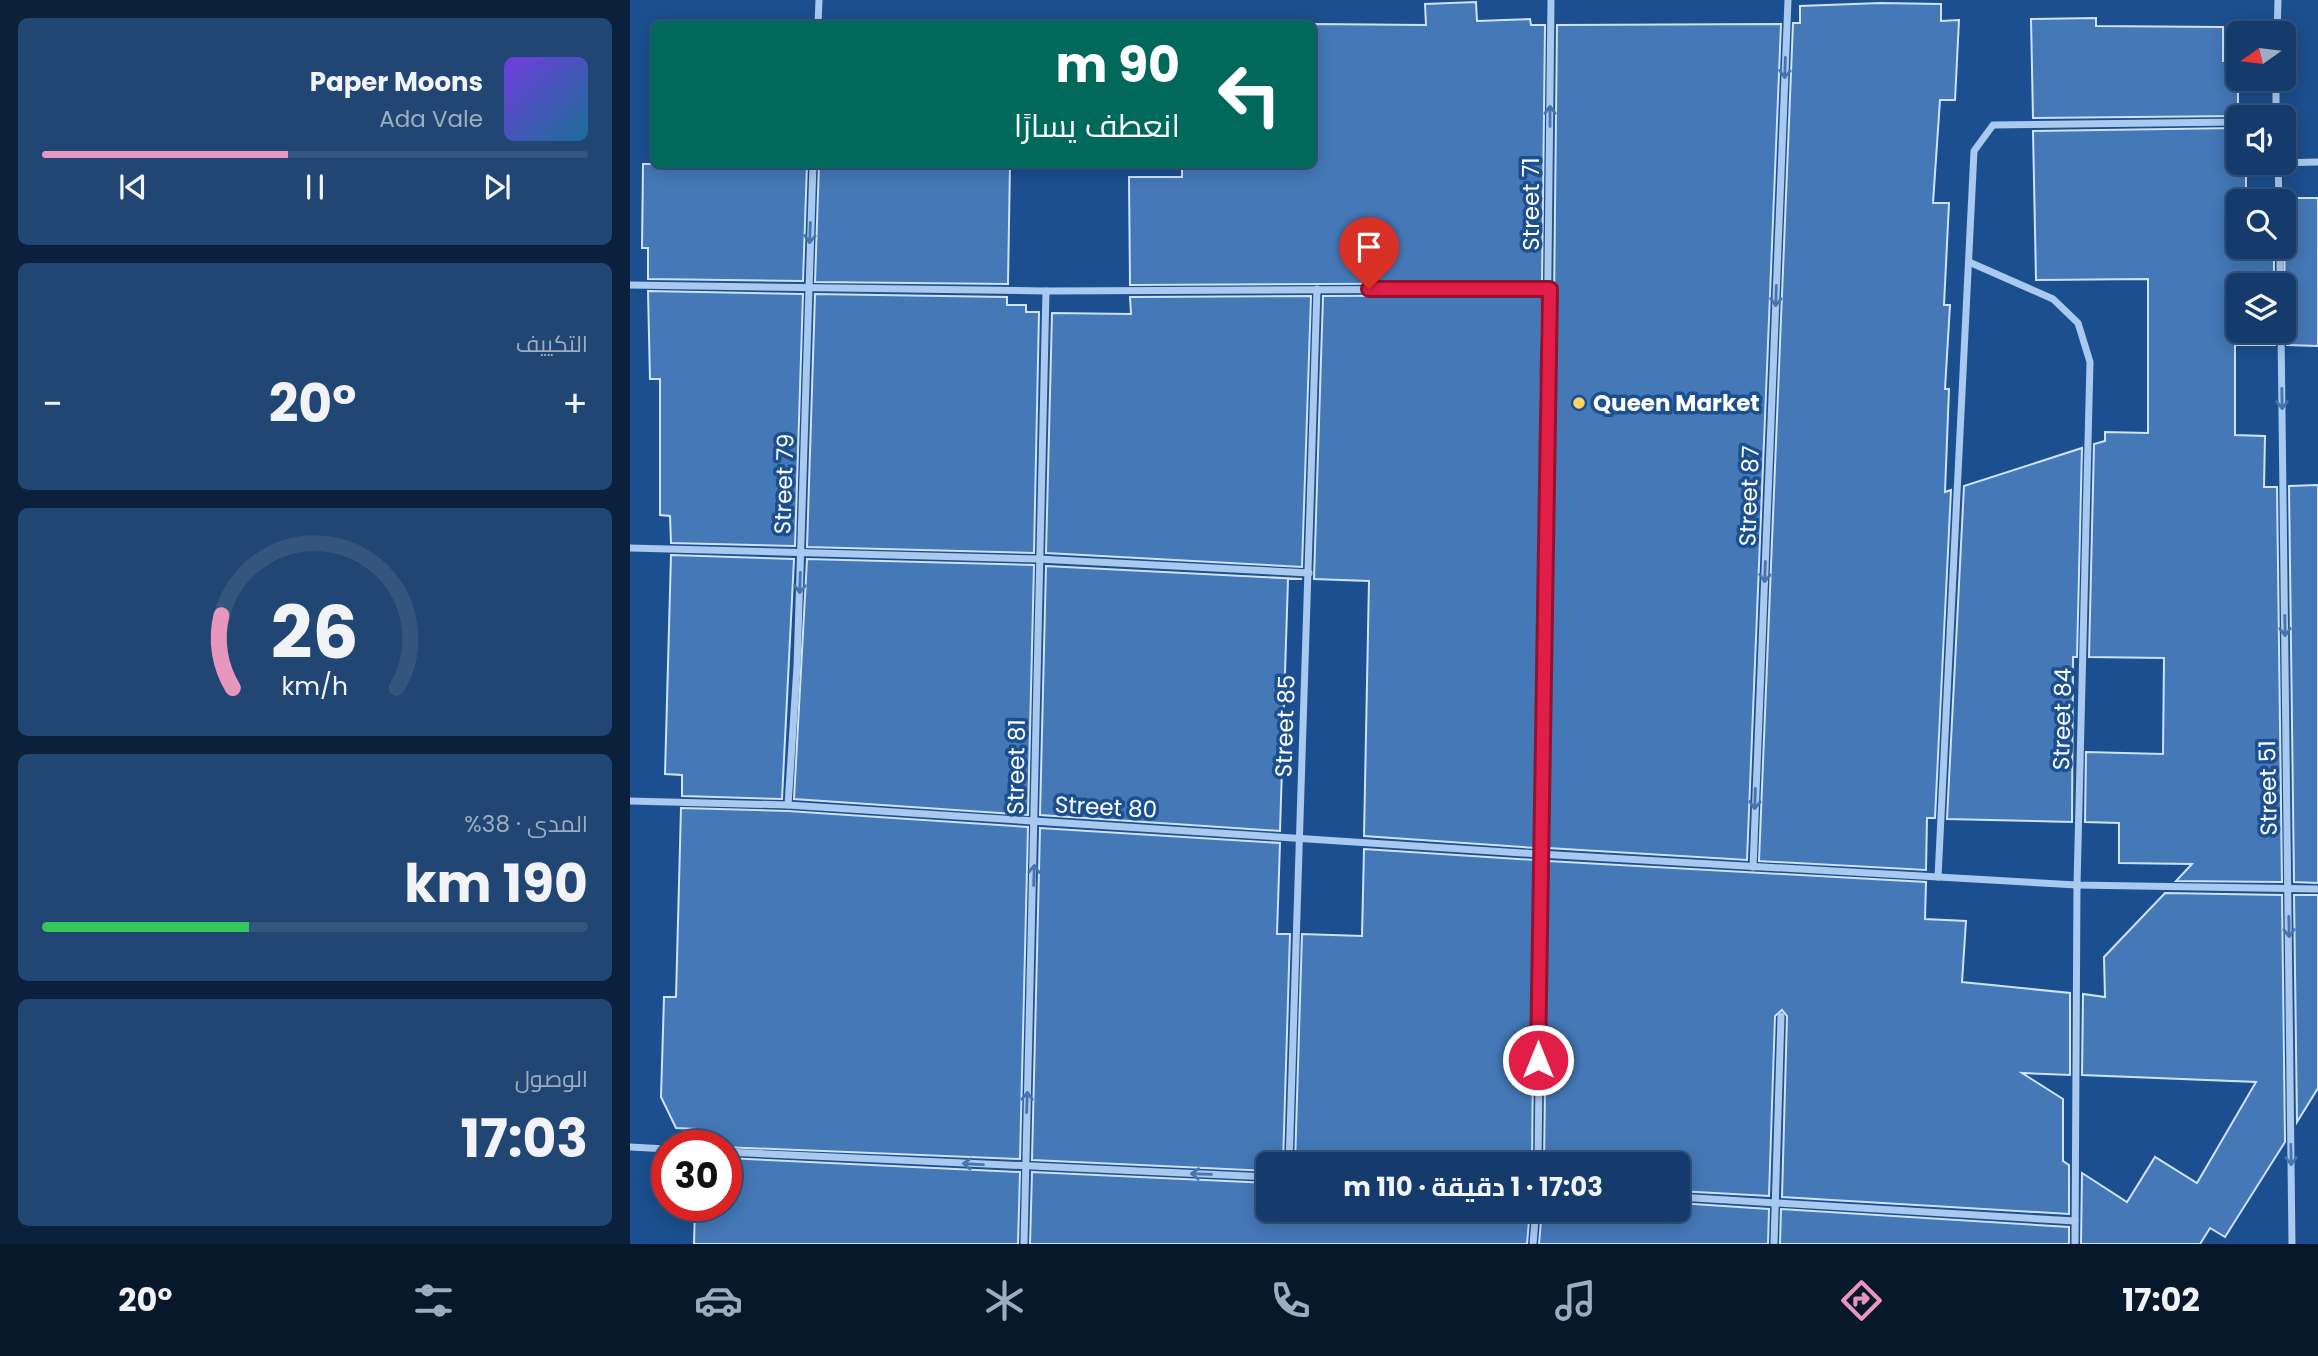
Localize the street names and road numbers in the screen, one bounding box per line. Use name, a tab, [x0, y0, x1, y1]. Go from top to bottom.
street label: Street 71	[1515, 157, 1547, 251]
street label: Street 79	[766, 433, 802, 535]
street label: Street 87	[1731, 445, 1767, 547]
street label: Street 84	[2045, 667, 2079, 771]
street label: Street 85	[1267, 674, 1303, 778]
street label: Street 81	[999, 719, 1033, 815]
street label: Street 51	[2251, 740, 2285, 836]
street label: Street 80	[1054, 788, 1158, 826]

